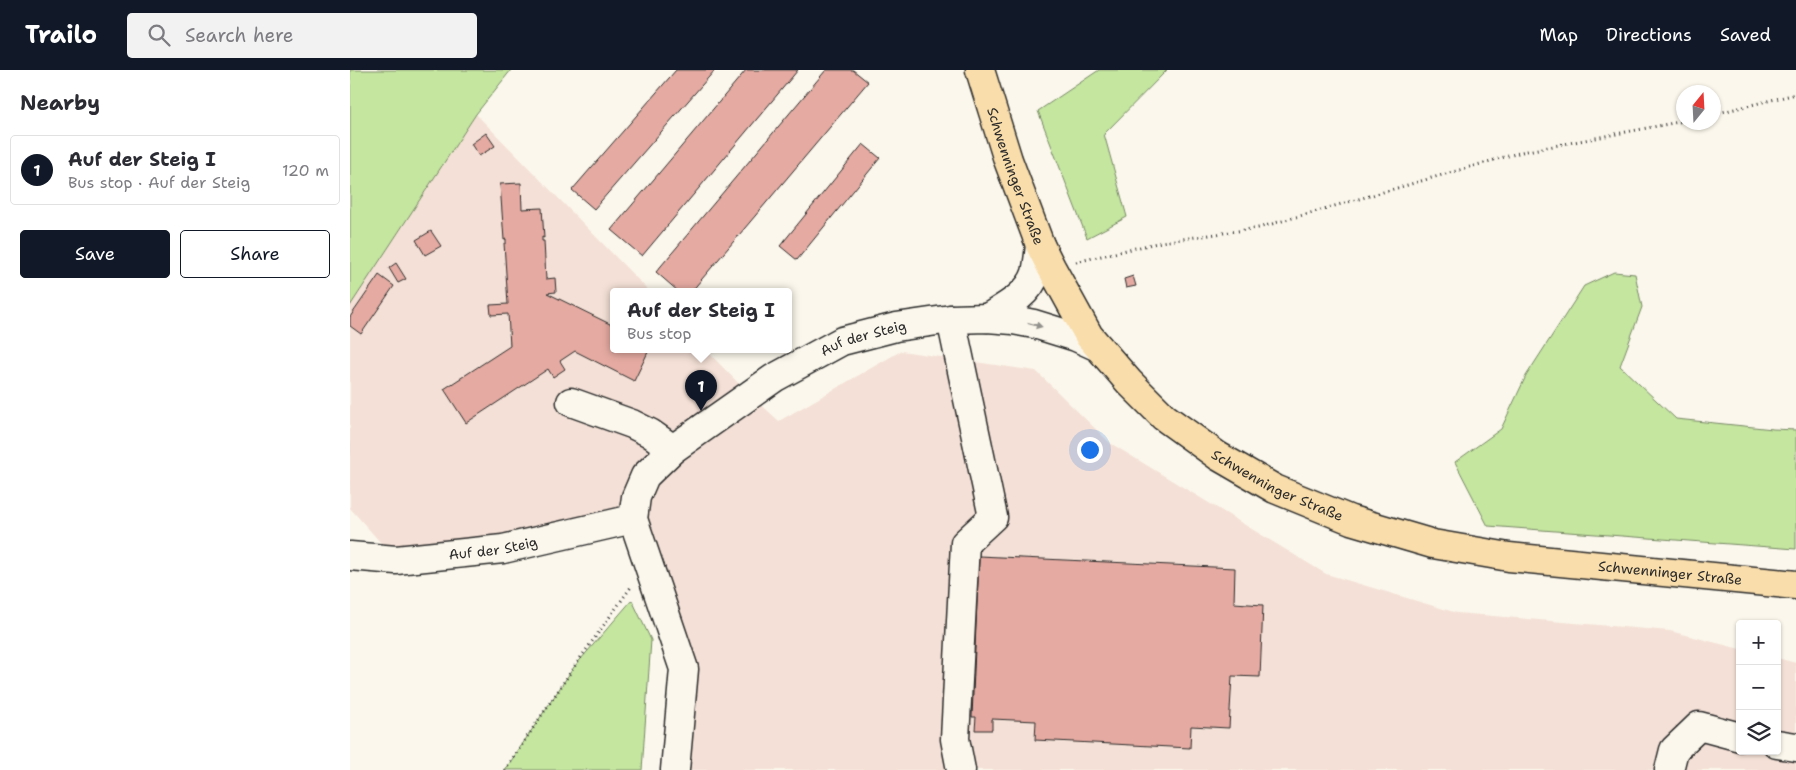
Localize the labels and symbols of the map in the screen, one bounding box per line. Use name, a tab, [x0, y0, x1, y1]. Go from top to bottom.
north arrow	[1676, 85, 1721, 130]
street label: Schwenninger Straße	[983, 105, 1048, 248]
street label: Auf der Steig	[817, 317, 908, 360]
one-way arrow	[1028, 321, 1043, 329]
pin: 1	[685, 370, 717, 411]
your location	[1077, 437, 1103, 463]
street label: Schwenninger Straße	[1208, 445, 1346, 525]
street label: Auf der Steig	[448, 532, 539, 564]
street label: Schwenninger Straße	[1597, 557, 1743, 589]

